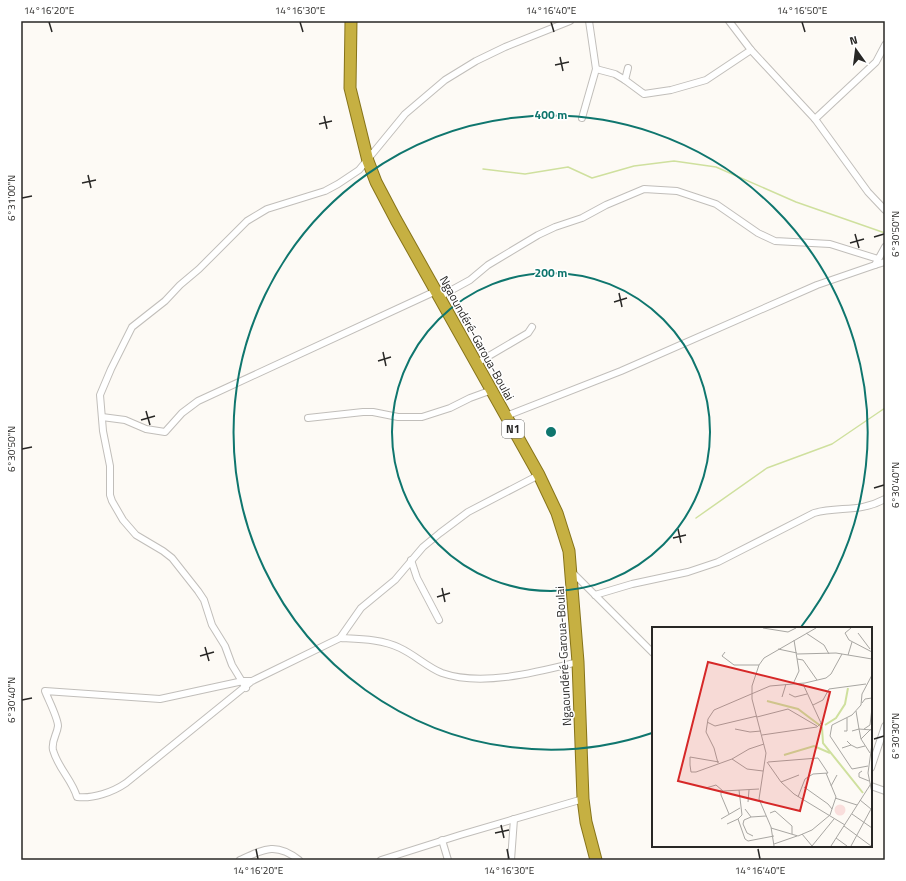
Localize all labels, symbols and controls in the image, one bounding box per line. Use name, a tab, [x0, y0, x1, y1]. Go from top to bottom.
text: 14°16'20"E	[24, 3, 75, 18]
text: 14°16'30"E	[275, 3, 326, 18]
text: 14°16'40"E	[526, 3, 577, 18]
text: 14°16'50"E	[777, 3, 828, 18]
north arrow	[836, 30, 876, 70]
text: N	[848, 32, 859, 49]
text: 400 m	[535, 105, 567, 124]
text: 6°31'00"N	[4, 175, 19, 221]
text: 6°30'50"N	[888, 211, 903, 257]
text: 200 m	[535, 263, 567, 282]
street label: Ngaoundéré-Garoua-Boulai	[435, 272, 519, 404]
road number: N1	[502, 420, 524, 438]
centre of rings	[544, 425, 558, 439]
text: 6°30'50"N	[4, 426, 19, 472]
text: 6°30'40"N	[888, 462, 903, 508]
street label: Ngaoundéré-Garoua-Boulai	[550, 586, 576, 726]
inset map	[652, 627, 872, 847]
text: 6°30'40"N	[4, 677, 19, 723]
text: 6°30'30"N	[888, 713, 903, 759]
text: 14°16'20"E	[233, 863, 284, 878]
text: 14°16'30"E	[484, 863, 535, 878]
text: 14°16'40"E	[735, 863, 786, 878]

